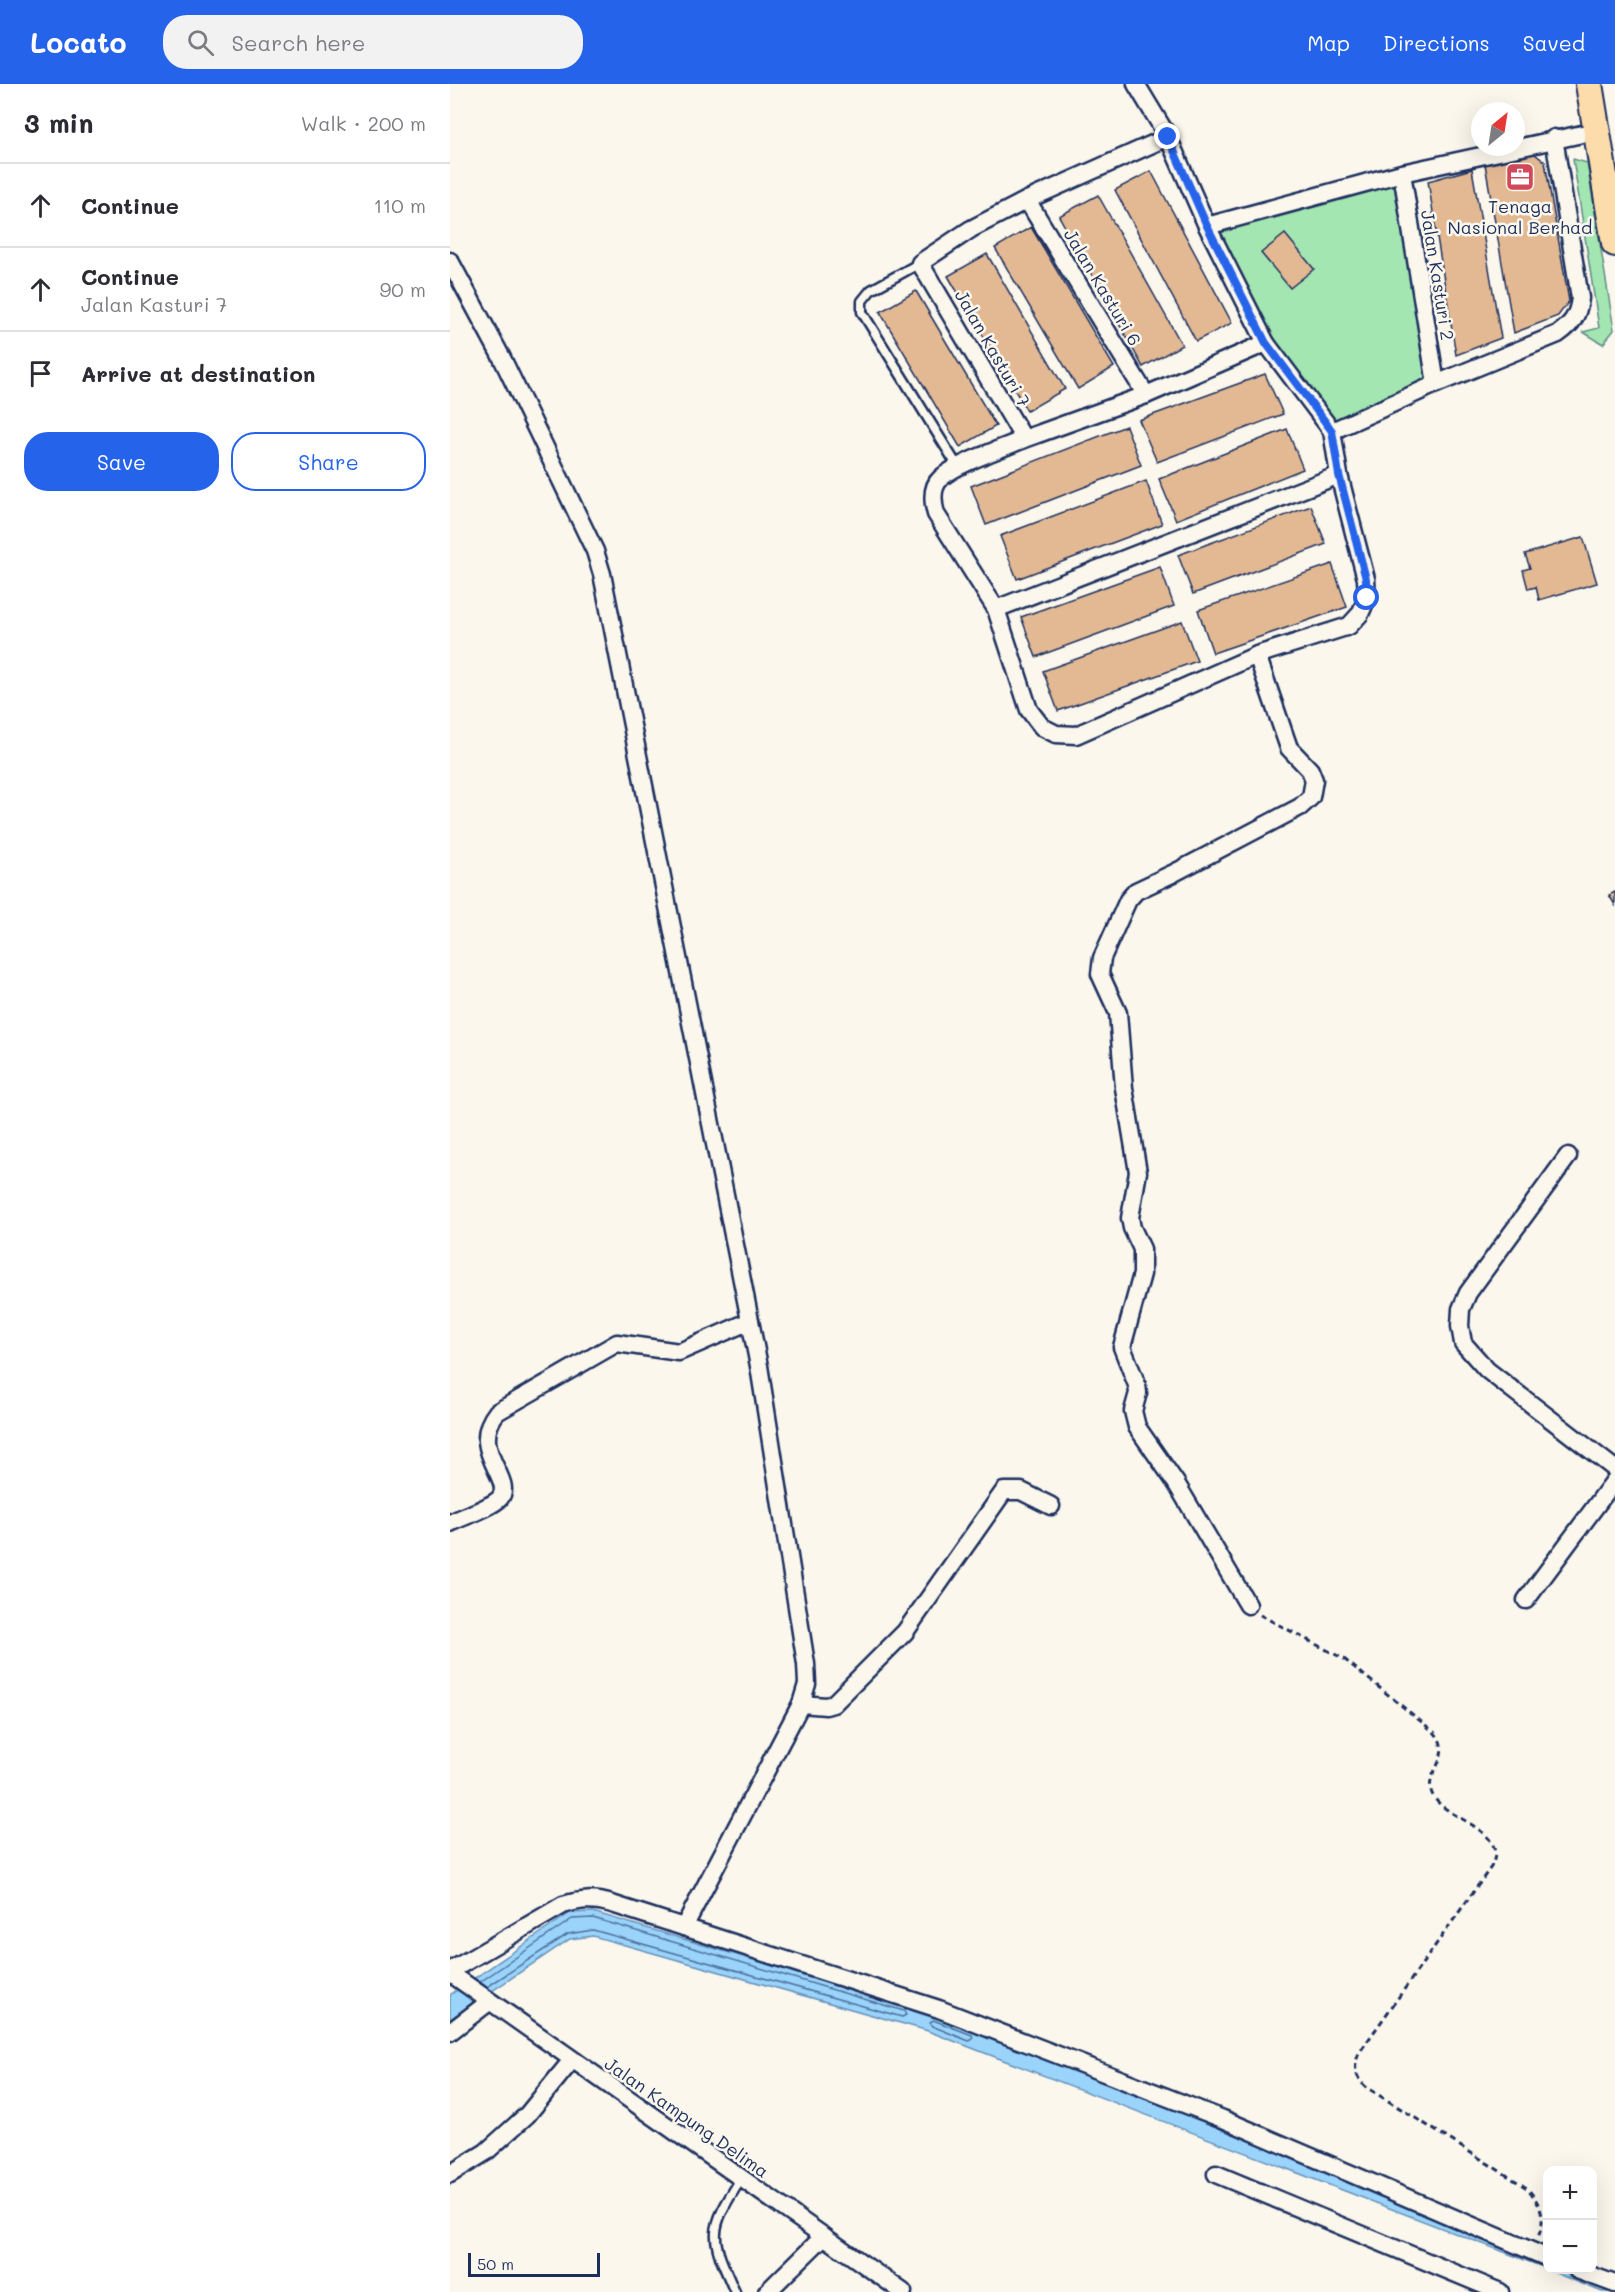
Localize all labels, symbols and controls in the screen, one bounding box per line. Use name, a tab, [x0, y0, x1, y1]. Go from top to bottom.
search box	[163, 15, 583, 69]
text: Locato	[30, 24, 127, 60]
icon: search	[184, 26, 217, 59]
text: Search here	[232, 28, 365, 57]
text: Map	[1307, 29, 1350, 56]
text: Directions	[1383, 29, 1490, 56]
text: Saved	[1523, 29, 1585, 56]
north arrow	[1471, 102, 1525, 156]
text: 3 min	[24, 106, 93, 140]
text: Walk · 200 m	[301, 110, 426, 136]
route end	[1154, 123, 1180, 149]
office icon: Tenaga Nasional Berhad	[1504, 161, 1536, 193]
icon: ahead	[24, 189, 57, 222]
text: Continue	[81, 191, 179, 220]
text: 110 m	[373, 192, 426, 218]
place label: Tenaga Nasional Berhad	[1447, 194, 1593, 239]
street label: Jalan Kasturi 2	[1416, 208, 1460, 342]
street label: Jalan Kasturi 6	[1059, 224, 1147, 350]
text: Continue	[81, 262, 179, 291]
icon: ahead	[24, 273, 57, 306]
text: 90 m	[380, 276, 426, 302]
street label: Jalan Kasturi 7	[950, 285, 1036, 411]
text: Jalan Kasturi 7	[81, 291, 227, 317]
icon: arrive	[24, 357, 57, 390]
text: Arrive at destination	[81, 359, 316, 388]
button: Save	[24, 432, 219, 491]
button: Share	[231, 432, 426, 491]
route start	[1353, 584, 1379, 610]
street label: Jalan Kampung Delima	[600, 2051, 774, 2183]
map controls	[1543, 2166, 1597, 2274]
button: +	[1543, 2166, 1597, 2220]
button: −	[1543, 2220, 1597, 2274]
scale bar	[468, 2250, 600, 2278]
text: 50 m	[477, 2253, 514, 2274]

